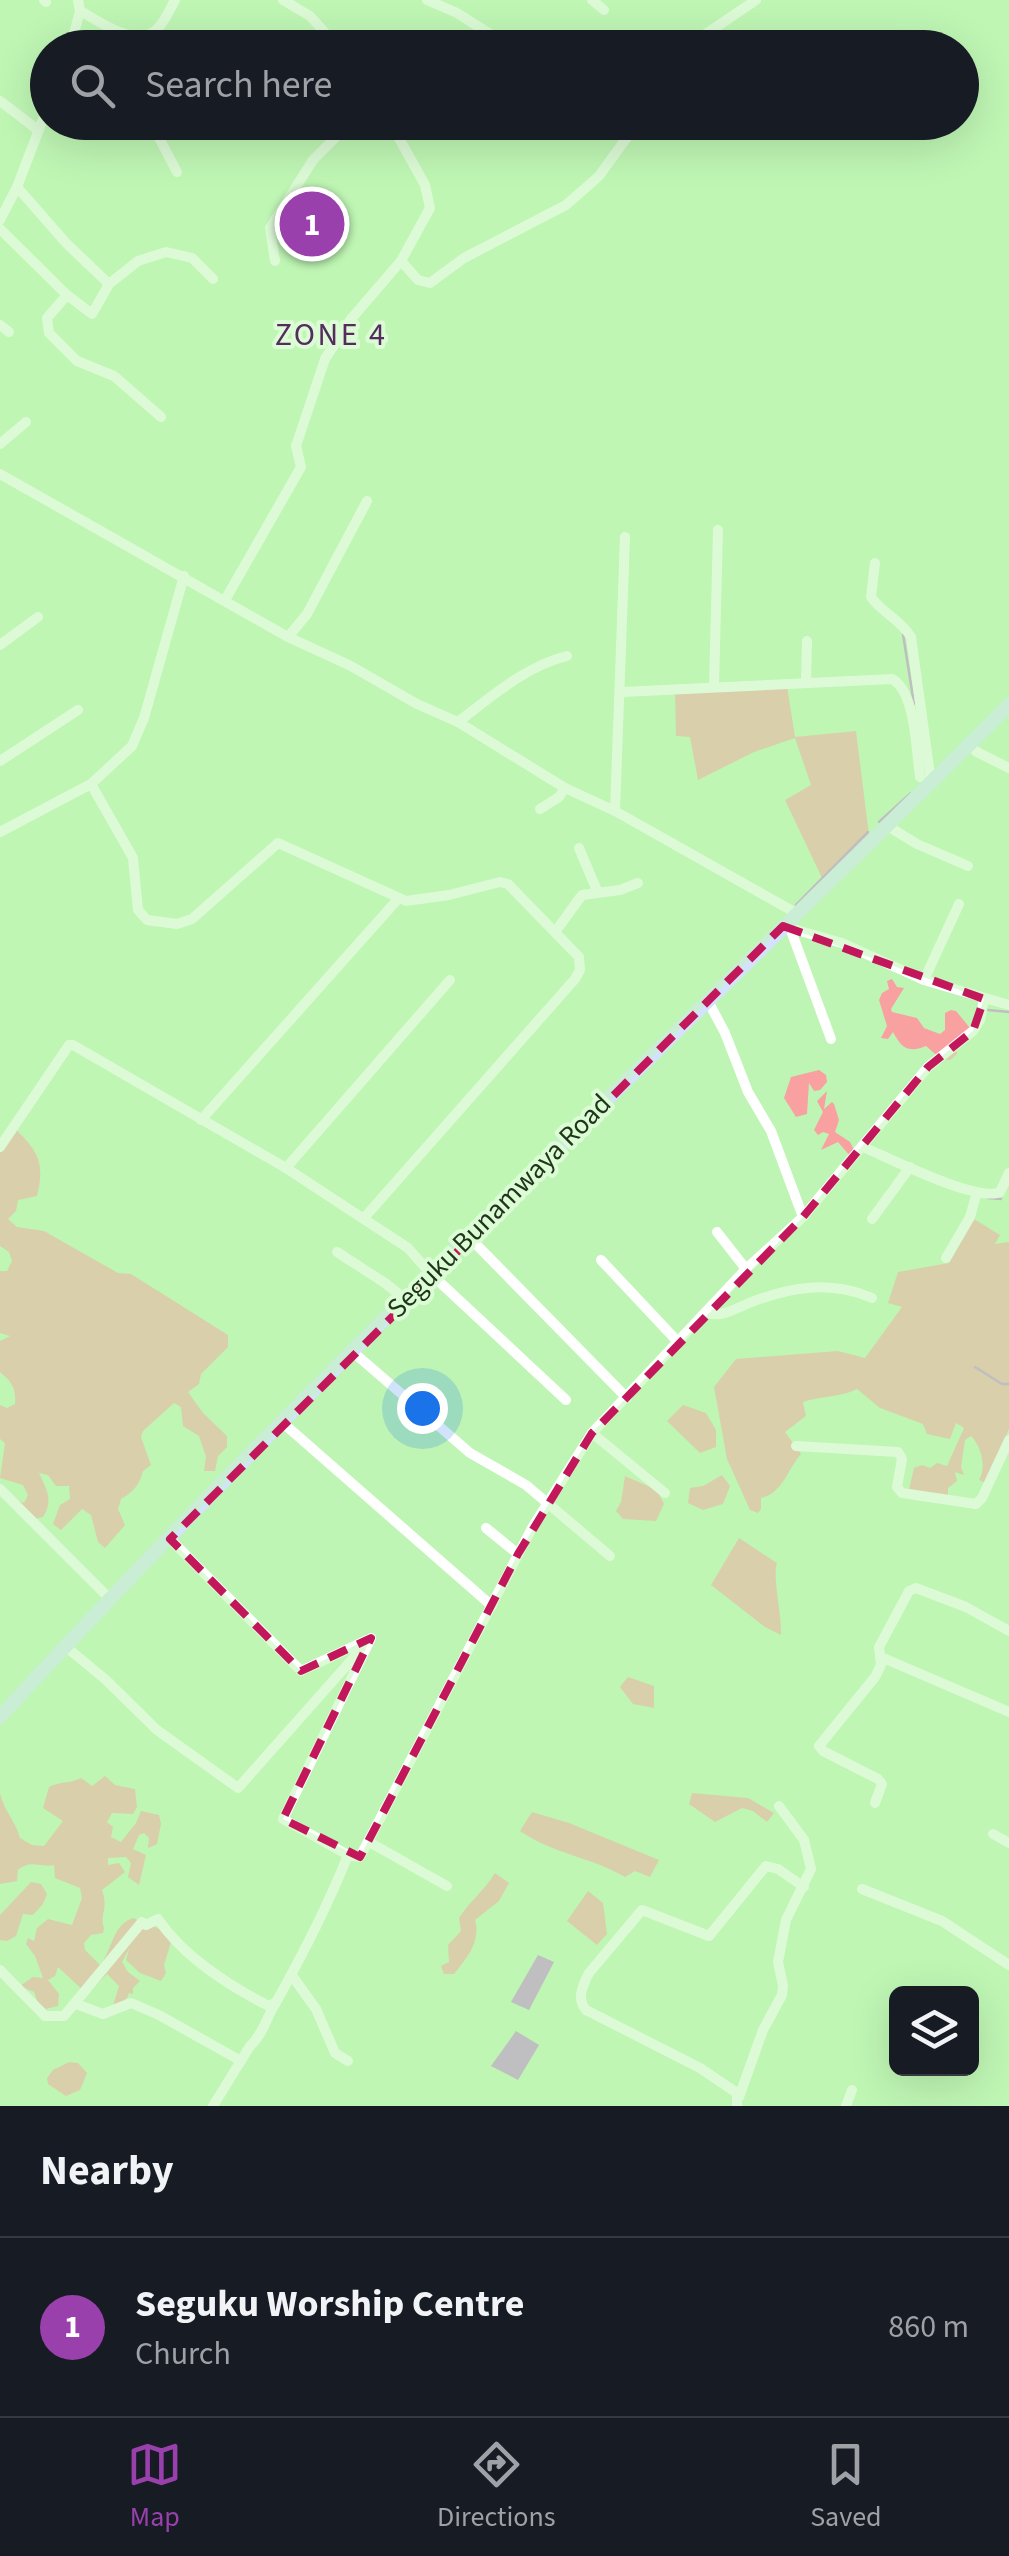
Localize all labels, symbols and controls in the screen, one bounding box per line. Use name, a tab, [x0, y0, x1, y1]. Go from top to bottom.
search box	[30, 30, 979, 140]
icon: search	[65, 58, 120, 113]
text: Search here	[145, 58, 332, 112]
pin: 1	[280, 186, 344, 262]
district label: ZONE 4	[275, 312, 387, 358]
street label: Seguku Bunamwaya Road	[378, 1085, 620, 1327]
your location	[397, 1383, 448, 1434]
map controls	[889, 1986, 979, 2076]
button: layers	[889, 1986, 979, 2076]
text: Nearby	[40, 2141, 174, 2201]
text: Seguku Worship Centre	[135, 2277, 524, 2331]
text: 1	[64, 2304, 81, 2350]
text: 860 m	[888, 2304, 969, 2350]
text: Church	[135, 2331, 231, 2377]
tab: Map	[127, 2437, 182, 2537]
tab: Directions	[437, 2437, 556, 2537]
tab: Saved	[810, 2437, 882, 2537]

